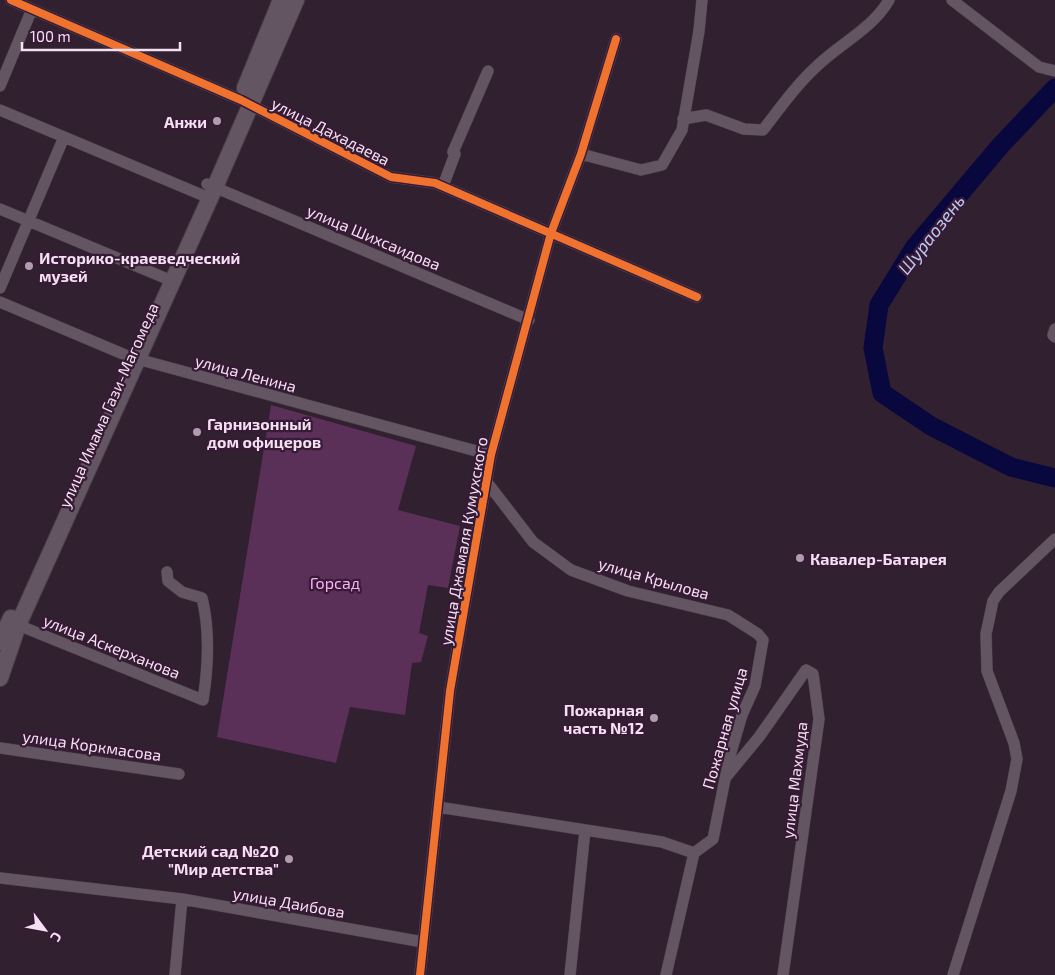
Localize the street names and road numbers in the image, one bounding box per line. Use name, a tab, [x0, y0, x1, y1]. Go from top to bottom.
street label: улица Дахадаева	[268, 93, 393, 170]
street label: улица Шихсаидова	[304, 200, 444, 275]
street label: улица Имама Гази-Магомеда	[54, 300, 163, 511]
street label: улица Ленина	[193, 350, 299, 397]
street label: улица Джамаля Кумухского	[435, 435, 492, 647]
street label: улица Крылова	[596, 553, 712, 604]
street label: улица Аскерханова	[40, 610, 183, 683]
street label: Пожарная улица	[698, 665, 751, 791]
street label: улица Махмуда	[777, 720, 812, 840]
street label: улица Коркмасова	[21, 726, 163, 765]
street label: улица Даибова	[231, 883, 347, 922]

